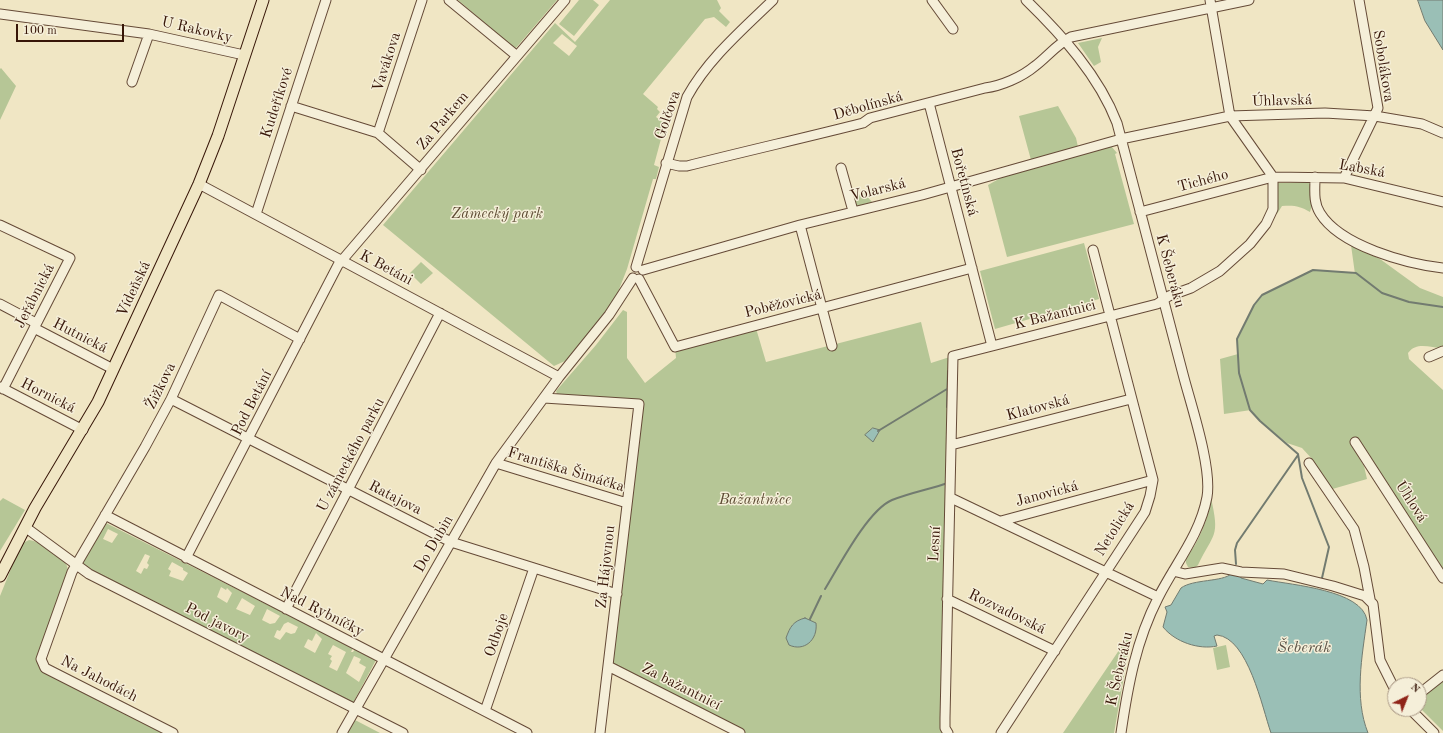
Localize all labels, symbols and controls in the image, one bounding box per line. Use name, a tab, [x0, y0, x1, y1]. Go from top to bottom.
street label: U Rakovky	[160, 13, 234, 47]
scale bar	[18, 16, 126, 42]
text: 100 m	[23, 25, 57, 37]
street label: Sobolákova	[1368, 29, 1398, 103]
street label: Vavákova	[369, 30, 405, 94]
street label: Kudeříkové	[257, 65, 297, 141]
street label: Děbolínská	[831, 87, 905, 125]
street label: Za Parkem	[413, 88, 473, 154]
street label: Golčova	[651, 88, 685, 142]
street label: Úhlavská	[1251, 91, 1313, 111]
street label: Bořetínská	[946, 146, 982, 218]
street label: Labská	[1337, 156, 1387, 182]
street label: Tichého	[1176, 166, 1230, 196]
street label: Volarská	[848, 174, 908, 206]
park label: Zámecký park	[451, 205, 543, 223]
street label: K Šeberáku	[1152, 232, 1188, 310]
street label: K Betáni	[356, 247, 416, 289]
street label: Vídeňská	[113, 258, 155, 320]
street label: Jeřábnická	[11, 261, 59, 331]
street label: Poběžovická	[743, 286, 823, 322]
street label: K Bažantnici	[1012, 296, 1098, 334]
street label: Hutnická	[50, 315, 110, 357]
street label: Žižkova	[142, 360, 180, 412]
street label: Pod Betání	[228, 367, 276, 439]
street label: Hornická	[17, 375, 79, 417]
street label: Klatovská	[1005, 391, 1071, 425]
street label: U zámeckého parku	[313, 395, 389, 515]
street label: Františka Šimáčka	[505, 444, 627, 496]
street label: Ratajova	[365, 477, 425, 519]
street label: Janovická	[1014, 477, 1080, 511]
street label: Úhlová	[1391, 478, 1431, 526]
park label: Bažantnice	[719, 491, 791, 509]
street label: Netolická	[1091, 498, 1139, 560]
street label: Do Dubin	[410, 512, 458, 576]
street label: Za Hájovnou	[593, 524, 619, 610]
street label: Lesní	[925, 526, 945, 562]
street label: Nad Rybníčky	[277, 583, 367, 641]
street label: Rozvadovská	[965, 586, 1049, 638]
street label: Pod javory	[182, 599, 252, 647]
street label: Odboje	[481, 611, 513, 659]
street label: K Šeberáku	[1103, 630, 1137, 708]
water label: Šeberák	[1277, 638, 1331, 658]
street label: Na Jahodách	[57, 652, 141, 706]
street label: Za bažantnicí	[638, 659, 724, 715]
north arrow	[1387, 677, 1427, 717]
text: N	[1408, 682, 1422, 695]

